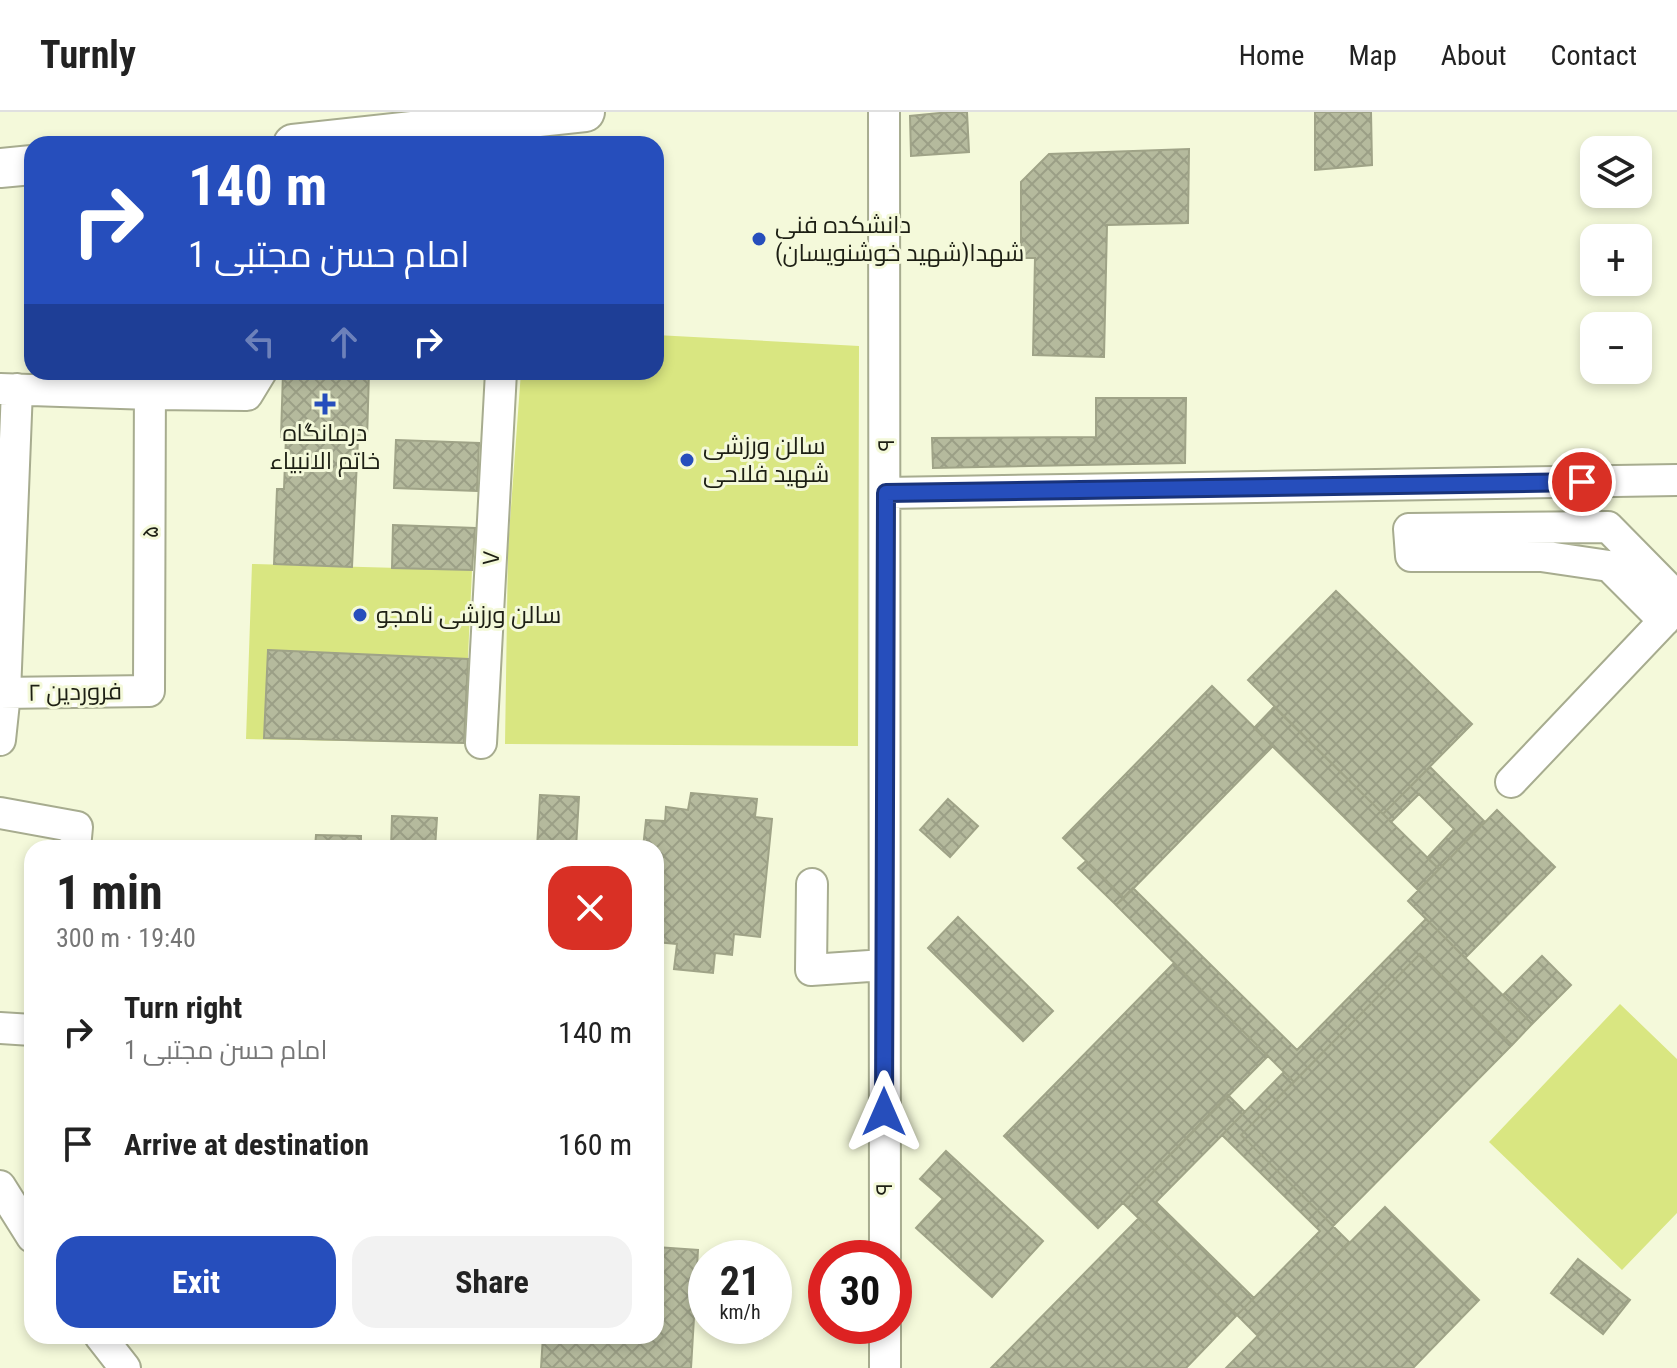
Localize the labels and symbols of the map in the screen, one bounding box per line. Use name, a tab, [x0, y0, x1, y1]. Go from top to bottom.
place label: دانشکده فنی شهدا(شهید خوشنویسان)	[775, 211, 1024, 267]
marker: دانشکده فنی شهدا(شهید خوشنویسان)	[750, 230, 768, 248]
marker: درمانگاه خاتم الانبیاء	[314, 393, 336, 415]
place label: درمانگاه خاتم الانبیاء	[270, 419, 380, 477]
place label: سالن ورزشی شهید فلاحی	[703, 432, 829, 488]
street label: ۹	[872, 439, 900, 451]
pin	[1548, 448, 1616, 516]
marker: سالن ورزشی شهید فلاحی	[678, 451, 696, 469]
street label: ۵	[136, 525, 164, 539]
street label: ۷	[477, 550, 505, 566]
place label: سالن ورزشی نامجو	[376, 601, 561, 629]
marker: سالن ورزشی نامجو	[351, 606, 369, 624]
street label: فروردین ۲	[28, 677, 122, 707]
position arrow	[842, 1070, 926, 1154]
street label: ۹	[870, 1183, 898, 1195]
speed limit sign: 30	[808, 1240, 912, 1344]

